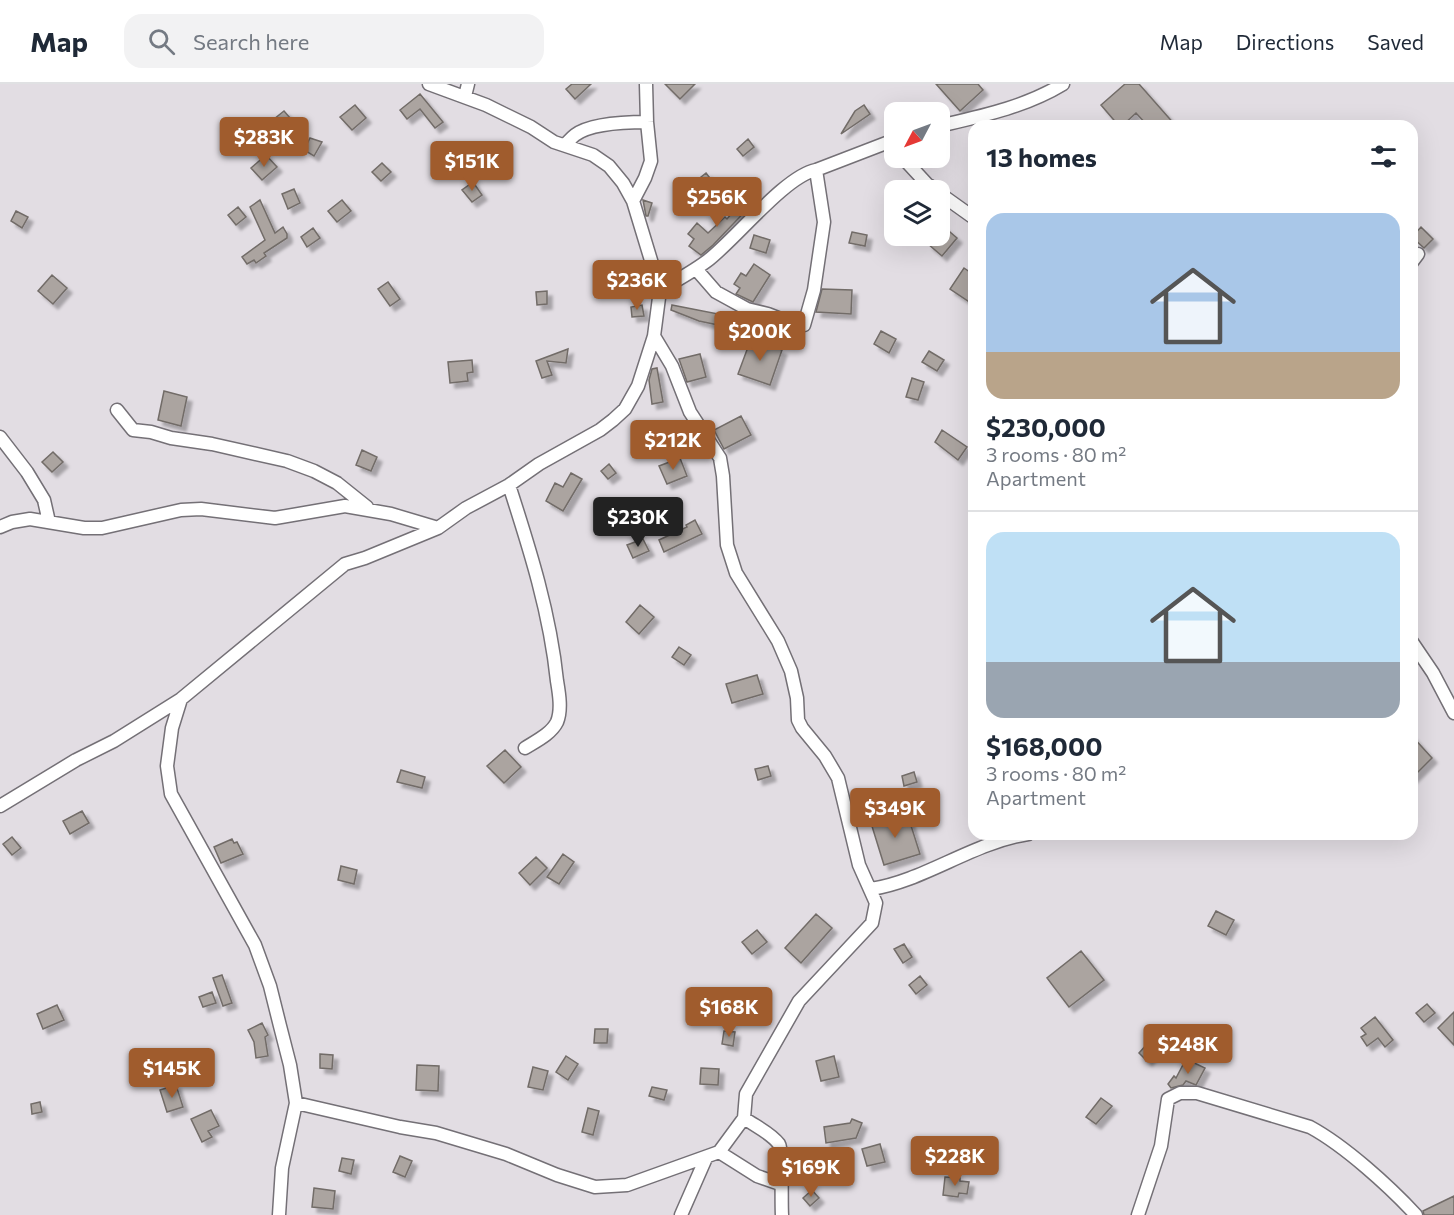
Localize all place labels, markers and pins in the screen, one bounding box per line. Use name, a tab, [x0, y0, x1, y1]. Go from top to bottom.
pin: $283K	[222, 117, 306, 168]
pin: $151K	[430, 141, 514, 192]
pin: $256K	[675, 177, 759, 228]
pin: $236K	[595, 260, 679, 311]
pin: $200K	[718, 311, 802, 362]
pin: $212K	[631, 420, 715, 471]
pin: $230K	[596, 497, 680, 548]
pin: $349K	[853, 788, 937, 839]
pin: $168K	[687, 987, 771, 1038]
pin: $248K	[1146, 1024, 1230, 1075]
pin: $145K	[130, 1048, 214, 1099]
pin: $228K	[913, 1136, 997, 1187]
pin: $169K	[769, 1147, 853, 1198]

